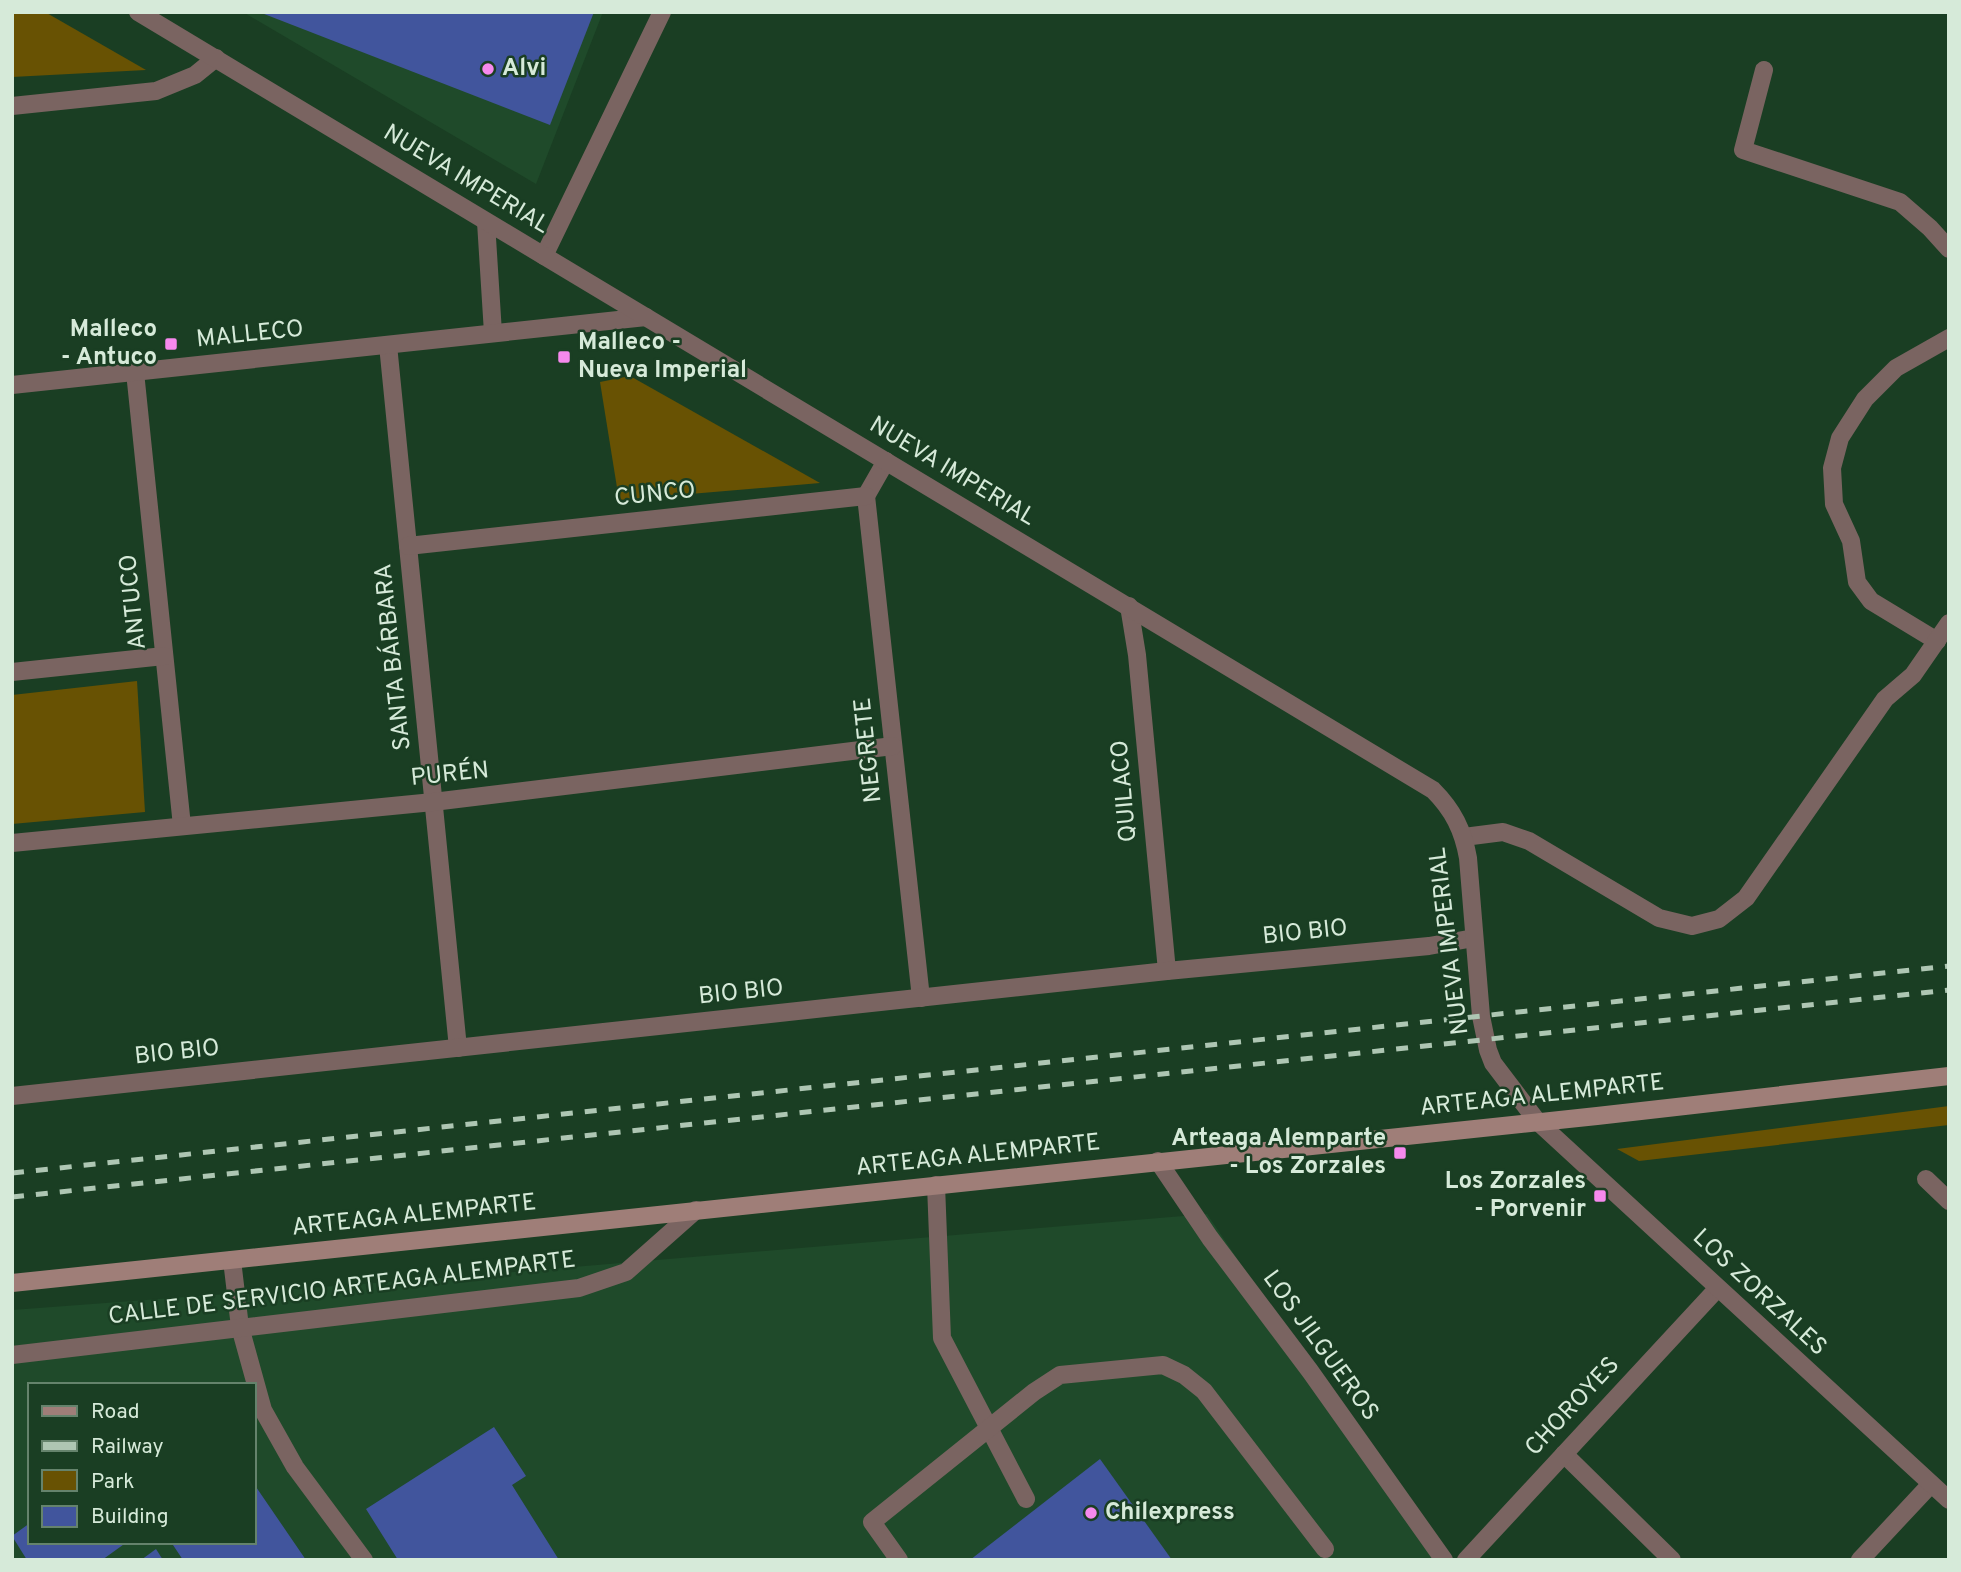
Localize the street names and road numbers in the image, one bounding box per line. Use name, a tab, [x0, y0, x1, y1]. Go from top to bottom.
street label: NUEVA IMPERIAL	[377, 119, 555, 241]
street label: MALLECO	[195, 314, 305, 356]
street label: NUEVA IMPERIAL	[863, 411, 1041, 533]
street label: CUNCO	[613, 476, 697, 514]
street label: ANTUCO	[114, 553, 154, 651]
street label: SANTA BÁRBARA	[367, 562, 419, 752]
street label: NEGRETE	[849, 696, 889, 804]
street label: QUILACO	[1106, 739, 1144, 843]
street label: PURÉN	[409, 754, 491, 794]
street label: NUEVA IMPERIAL	[1424, 846, 1476, 1036]
street label: BIO BIO	[1261, 914, 1349, 952]
street label: BIO BIO	[697, 974, 785, 1012]
street label: BIO BIO	[133, 1034, 221, 1072]
street label: ARTEAGA ALEMPARTE	[1418, 1068, 1666, 1124]
street label: ARTEAGA ALEMPARTE	[854, 1128, 1102, 1184]
street label: ARTEAGA ALEMPARTE	[290, 1188, 538, 1244]
street label: LOS ZORZALES	[1685, 1223, 1833, 1363]
street label: CALLE DE SERVICIO ARTEAGA ALEMPARTE	[107, 1245, 577, 1333]
street label: LOS JILGUEROS	[1255, 1265, 1385, 1427]
street label: CHOROYES	[1519, 1351, 1627, 1463]

